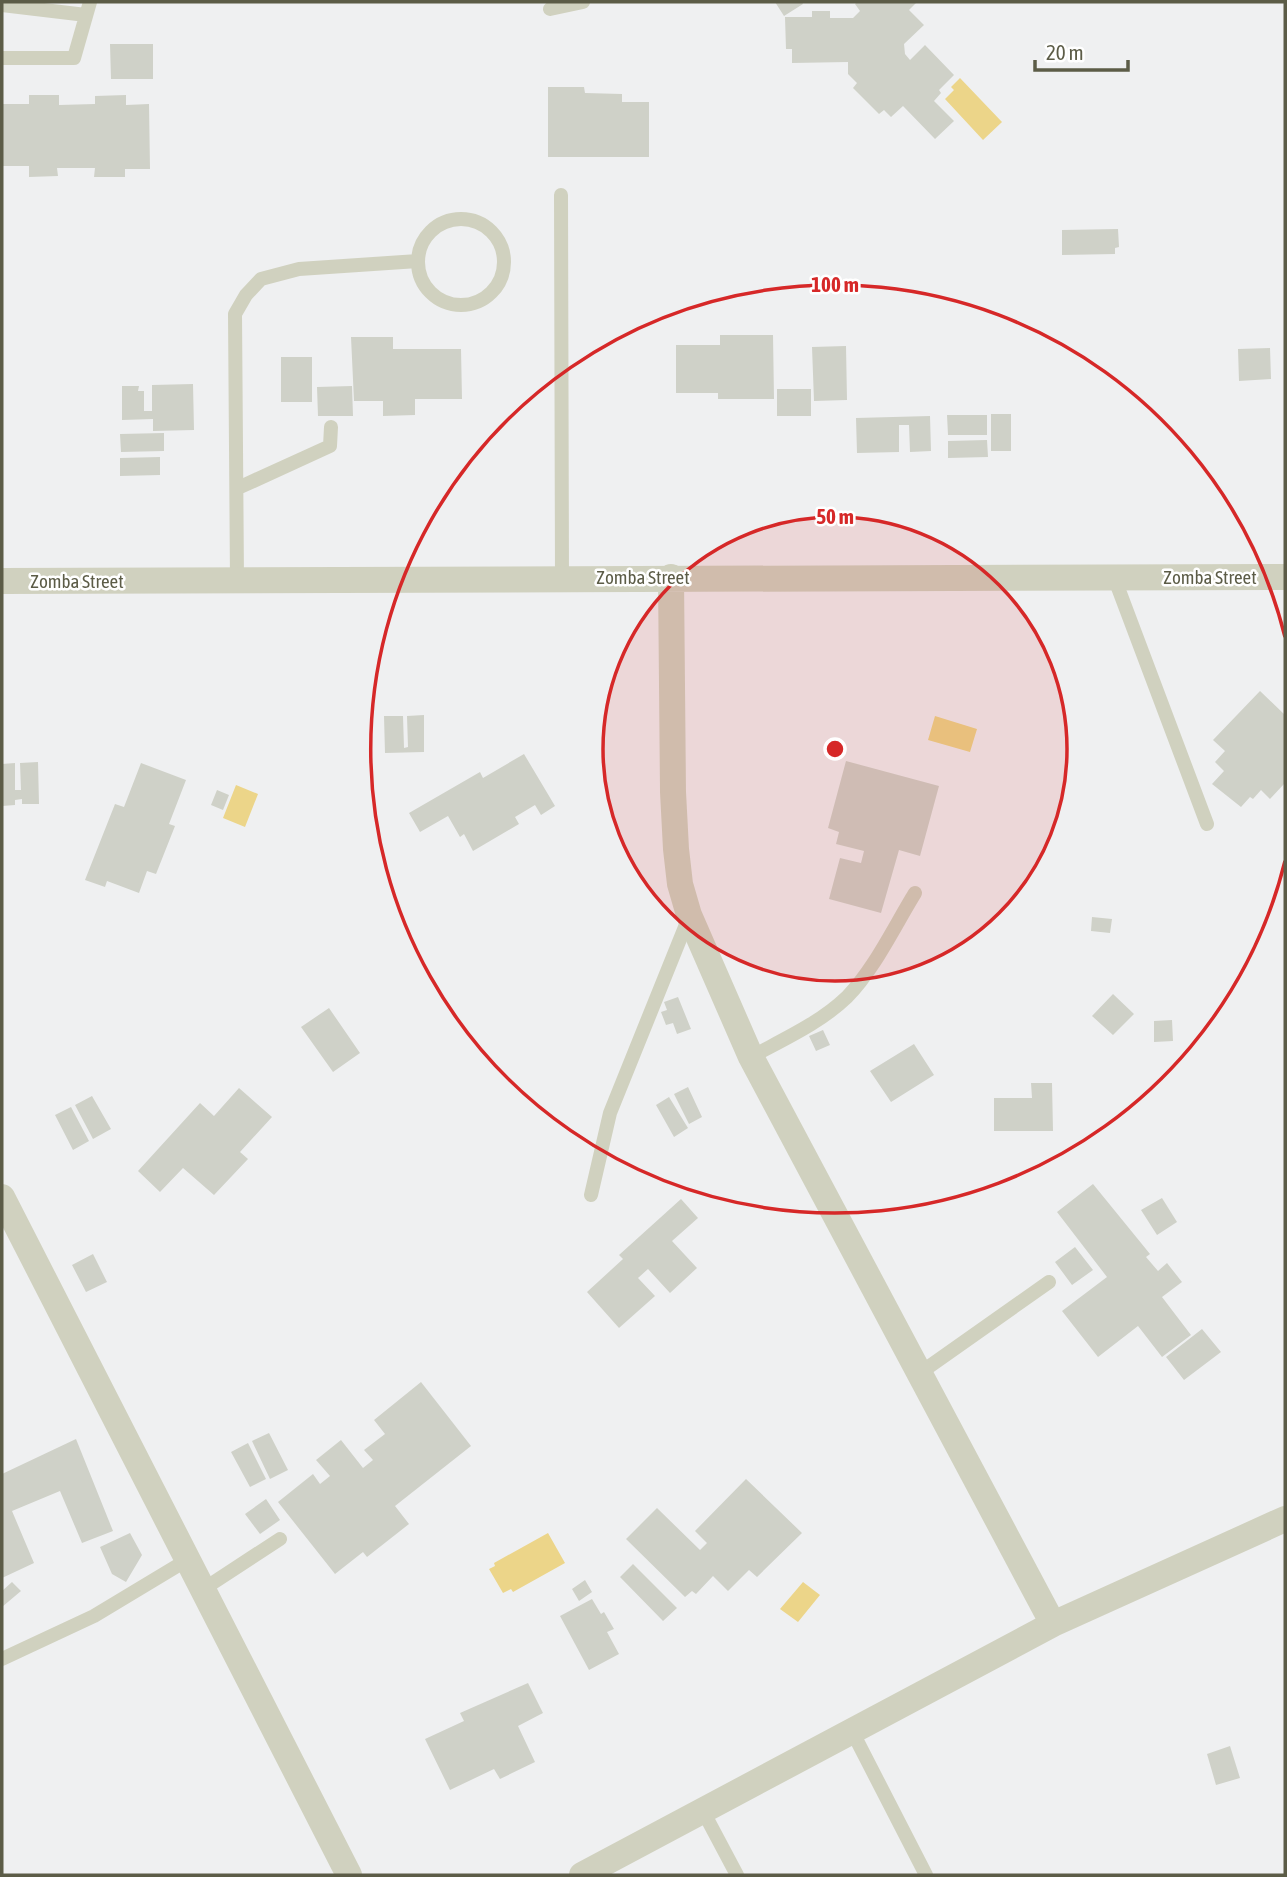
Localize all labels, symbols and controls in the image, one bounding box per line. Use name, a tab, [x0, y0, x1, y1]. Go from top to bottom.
scale bar	[1035, 28, 1128, 72]
text: 20 m	[1046, 40, 1084, 64]
text: 100 m	[811, 272, 859, 296]
text: 50 m	[816, 504, 854, 528]
street label: Zomba Street	[596, 566, 690, 588]
street label: Zomba Street	[1163, 566, 1257, 588]
street label: Zomba Street	[30, 570, 124, 592]
centre of rings	[823, 737, 847, 761]

